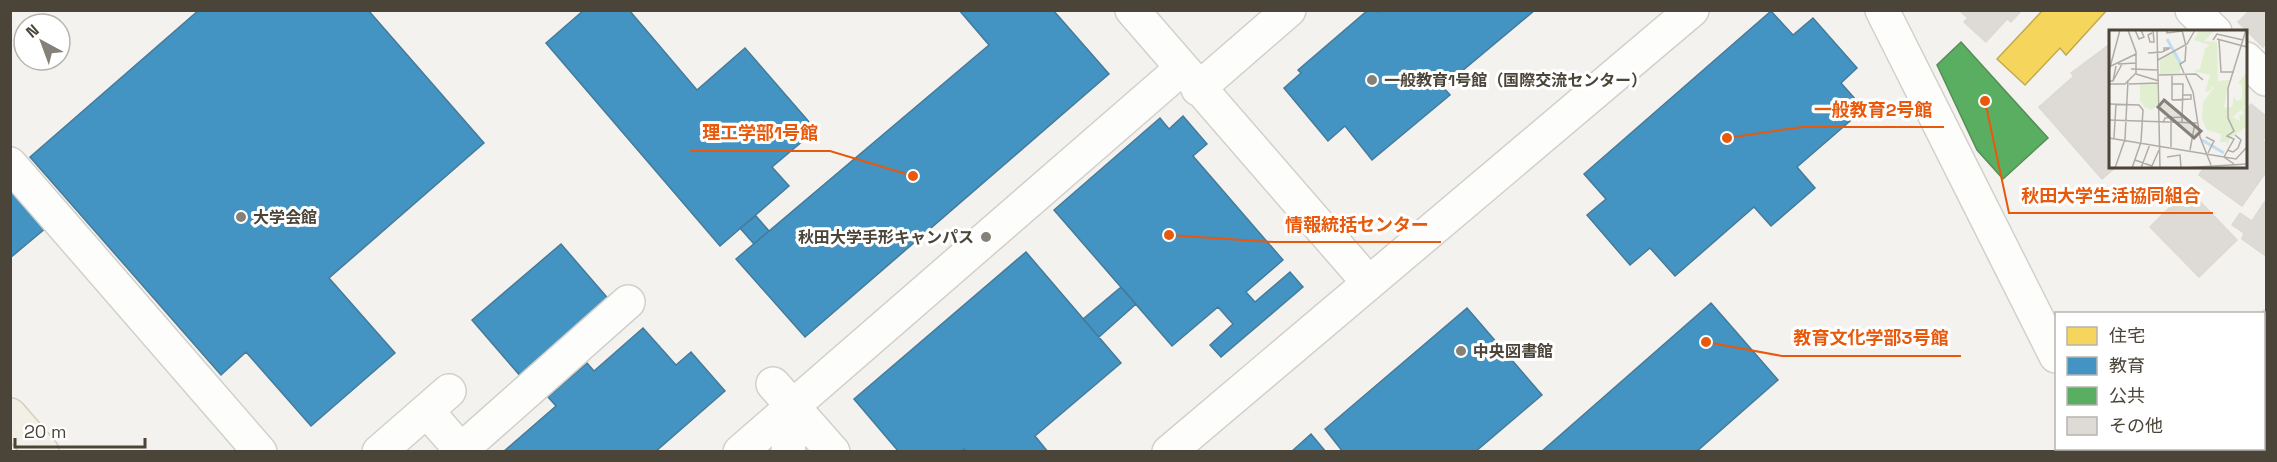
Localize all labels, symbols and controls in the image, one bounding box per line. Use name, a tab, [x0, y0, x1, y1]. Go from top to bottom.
north arrow	[12, 12, 72, 72]
text: N	[22, 20, 43, 43]
inset map	[2109, 30, 2247, 168]
place label: 一般教育1号館（国際交流センター）	[1384, 70, 1647, 91]
marker: 一般教育1号館（国際交流センター）	[1365, 73, 1379, 87]
callout: 一般教育2号館	[1802, 91, 1944, 127]
text: 一般教育2号館	[1814, 98, 1932, 121]
callout: 理工学部1号館	[690, 115, 830, 151]
text: 理工学部1号館	[702, 121, 818, 144]
callout: 秋田大学生活協同組合	[2009, 177, 2213, 213]
text: 秋田大学生活協同組合	[2021, 184, 2201, 207]
callout: 情報統括センター	[1273, 206, 1441, 242]
place label: 大学会館	[253, 207, 317, 228]
marker: 大学会館	[234, 210, 248, 224]
text: 情報統括センター	[1285, 213, 1429, 236]
place label: 秋田大学手形キャンパス	[798, 227, 974, 248]
marker: 秋田大学手形キャンパス	[979, 230, 993, 244]
legend	[2055, 312, 2265, 450]
callout: 教育文化学部3号館	[1782, 320, 1961, 356]
text: 住宅	[2109, 324, 2145, 347]
text: 教育文化学部3号館	[1794, 326, 1948, 349]
place label: 中央図書館	[1473, 341, 1553, 362]
marker: 中央図書館	[1454, 344, 1468, 358]
text: 教育	[2109, 354, 2145, 377]
text: 公共	[2109, 384, 2145, 407]
scale bar	[15, 411, 146, 449]
text: その他	[2109, 414, 2163, 437]
text: 20 m	[24, 420, 67, 443]

